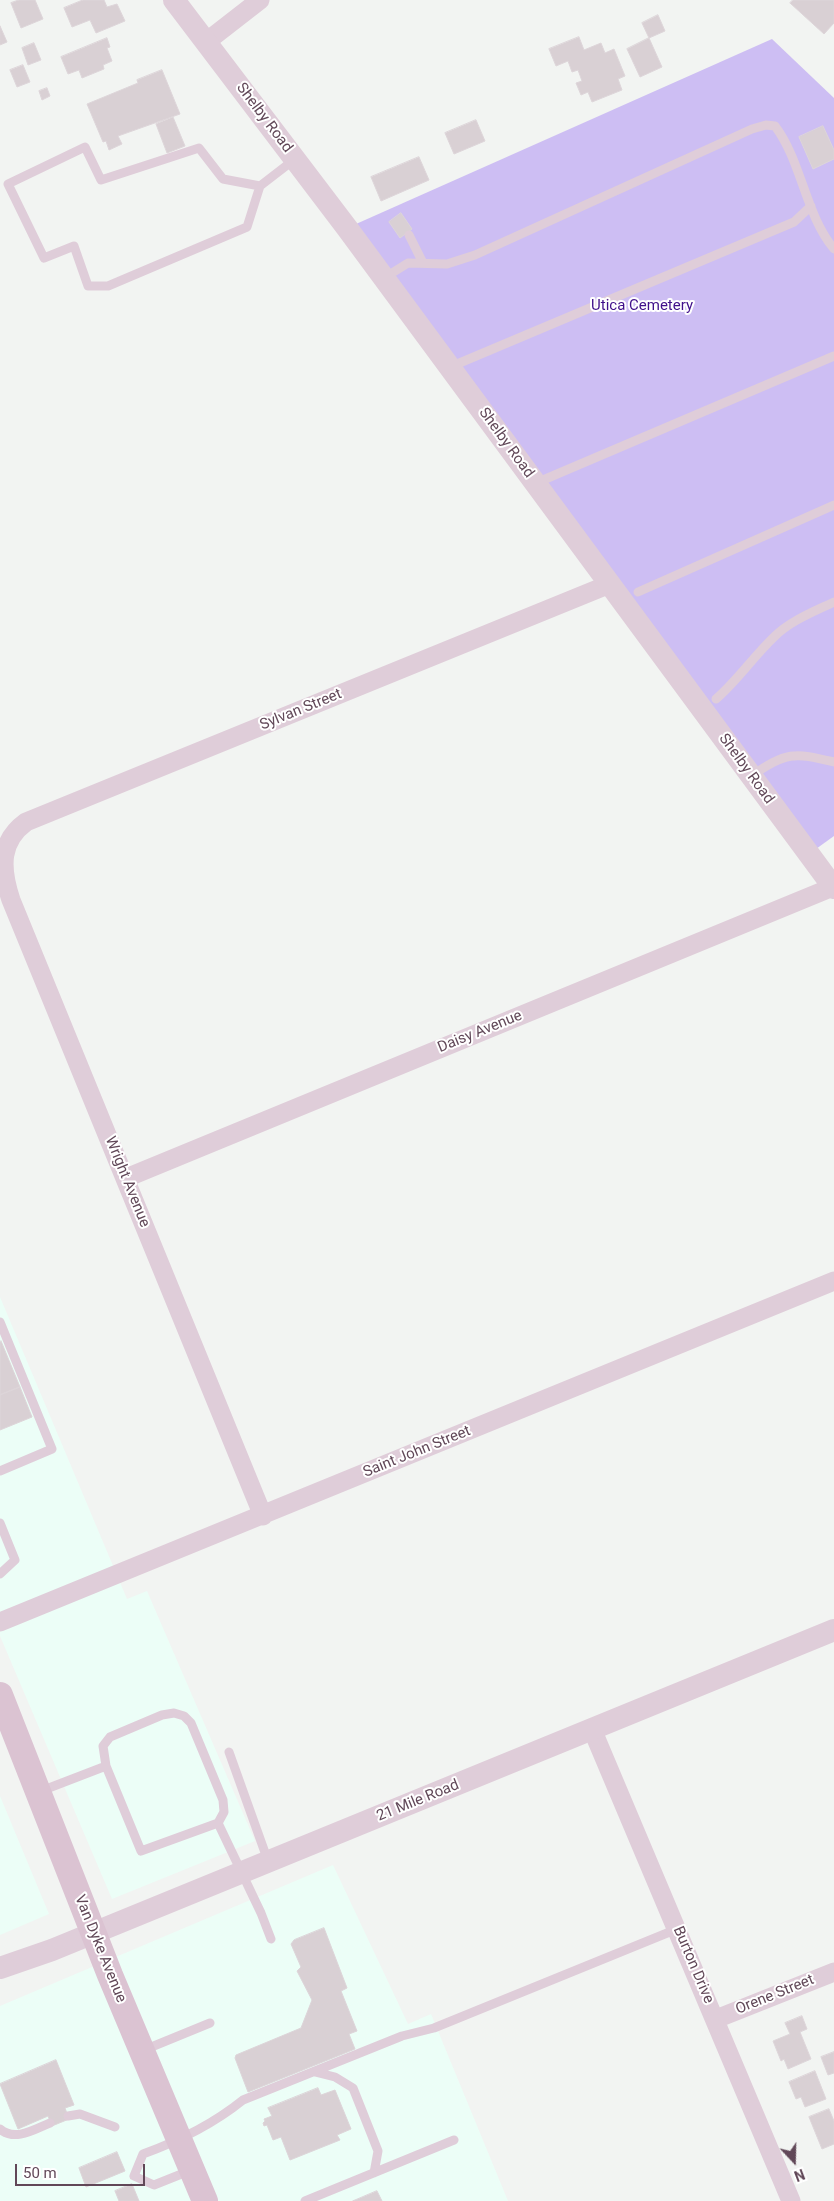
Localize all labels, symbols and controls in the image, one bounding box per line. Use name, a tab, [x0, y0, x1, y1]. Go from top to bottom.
street label: Shelby Road	[232, 80, 296, 156]
park label: Utica Cemetery	[591, 297, 693, 315]
street label: Shelby Road	[475, 404, 537, 482]
street label: Sylvan Street	[258, 685, 344, 735]
street label: Shelby Road	[715, 730, 777, 808]
street label: Daisy Avenue	[435, 1007, 525, 1057]
street label: Wright Avenue	[101, 1134, 153, 1230]
street label: Saint John Street	[361, 1422, 473, 1482]
street label: 21 Mile Road	[374, 1776, 462, 1826]
street label: Van Dyke Avenue	[70, 1893, 130, 2005]
street label: Burton Drive	[669, 1924, 717, 2006]
street label: Orene Street	[733, 1971, 817, 2019]
north arrow	[769, 2136, 819, 2186]
scale bar	[18, 2154, 148, 2186]
text: 50 m	[23, 2164, 57, 2182]
text: N	[792, 2166, 807, 2184]

